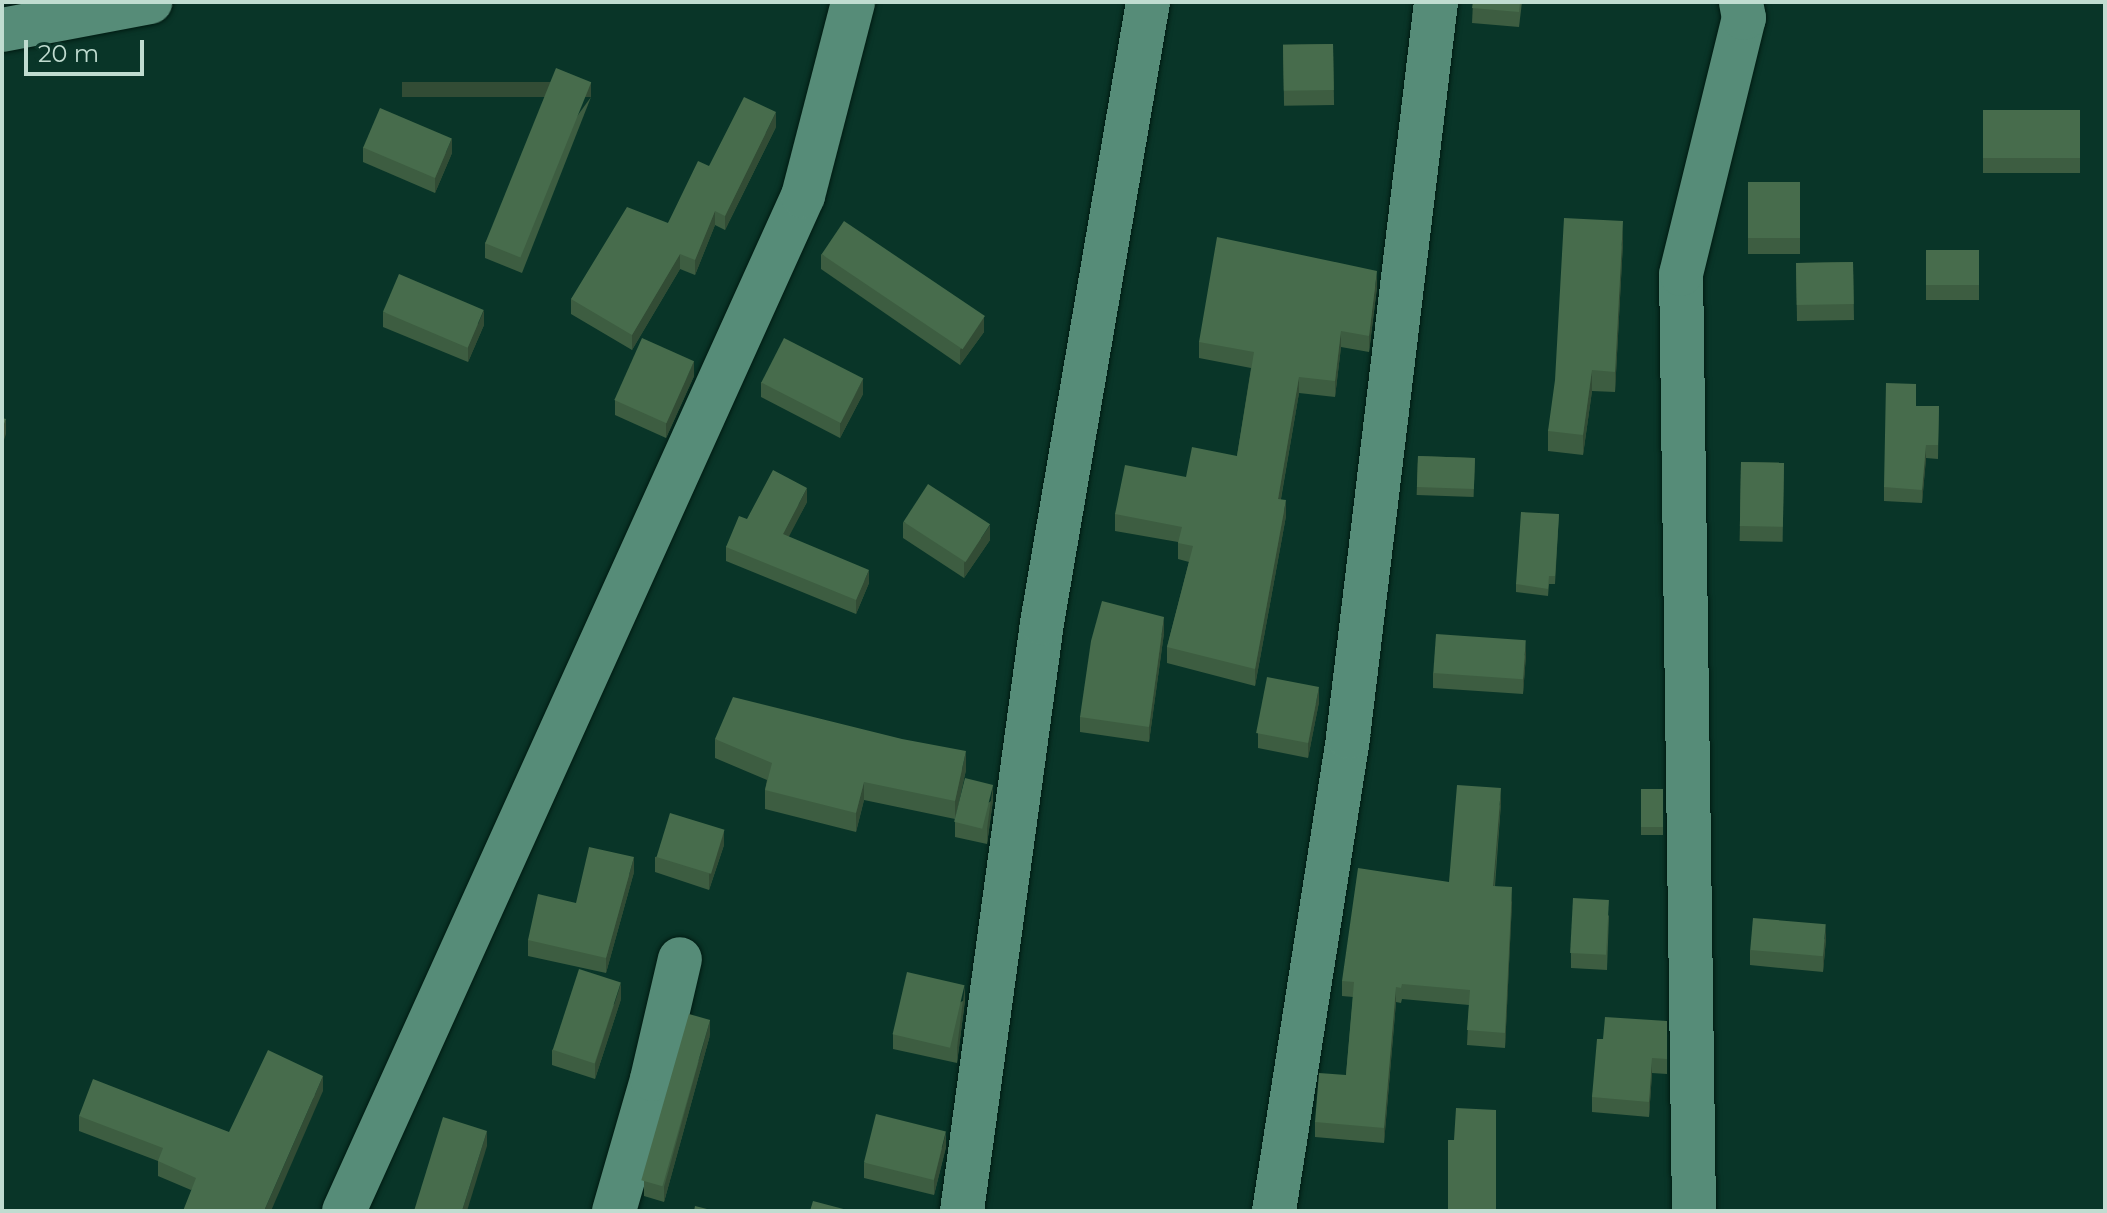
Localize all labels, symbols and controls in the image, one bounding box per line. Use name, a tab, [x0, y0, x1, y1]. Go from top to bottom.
scale bar	[28, 24, 148, 74]
text: 20 m	[38, 39, 99, 68]

